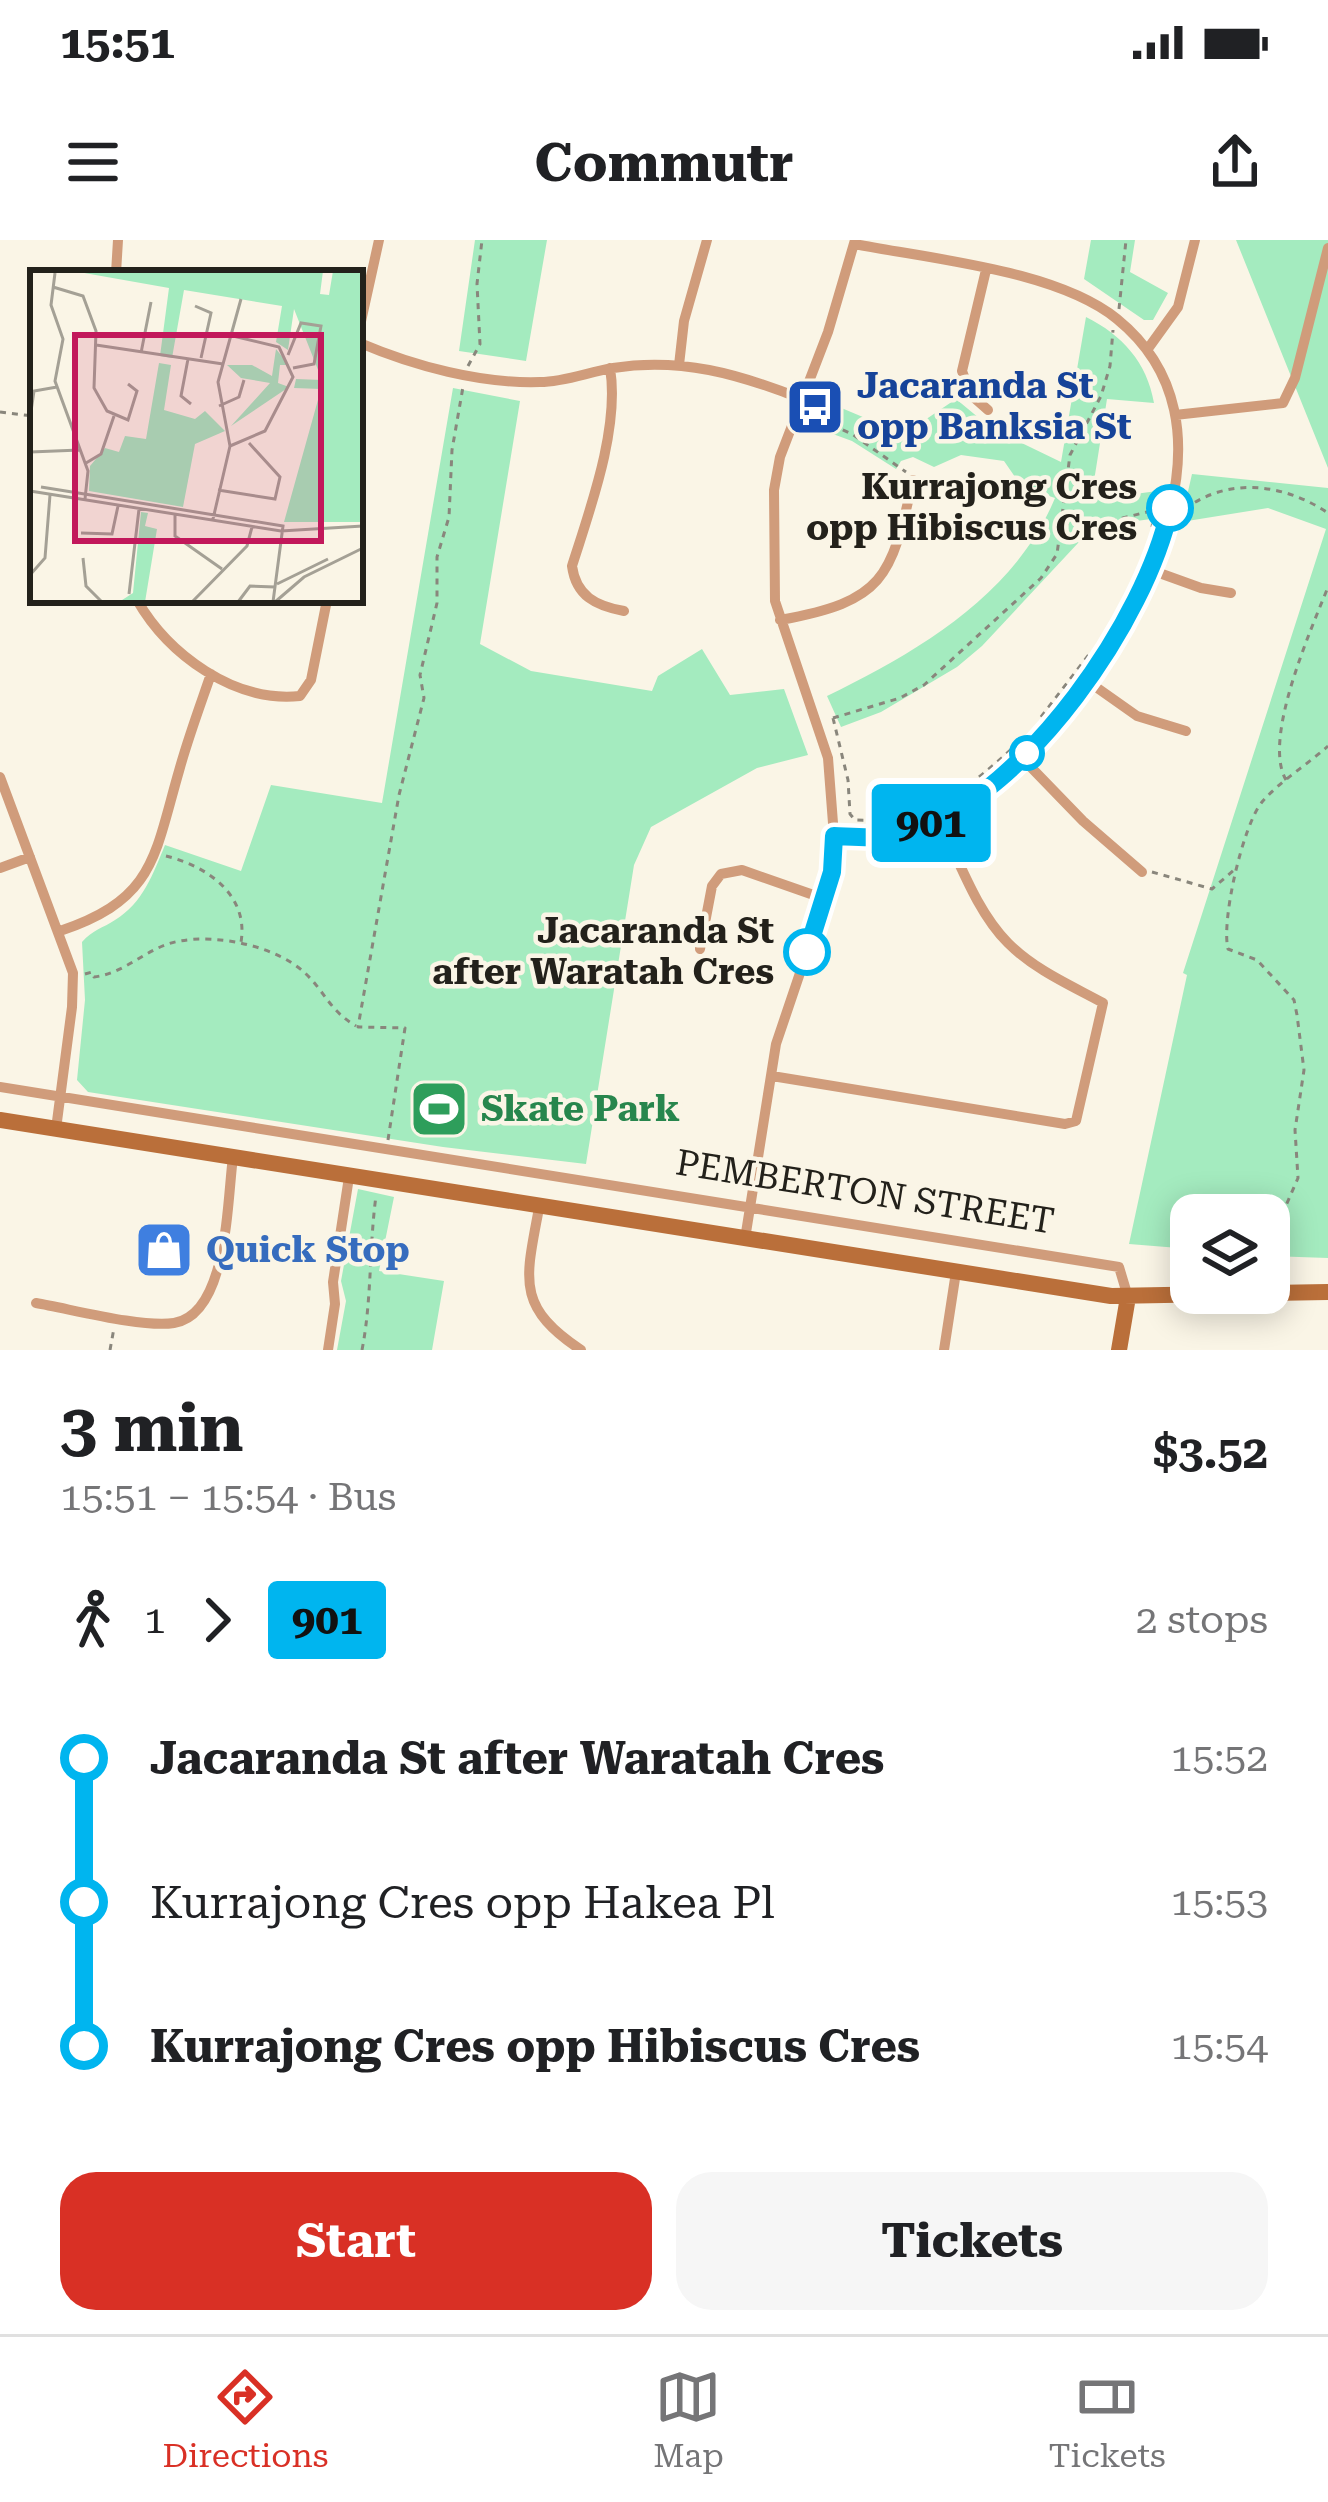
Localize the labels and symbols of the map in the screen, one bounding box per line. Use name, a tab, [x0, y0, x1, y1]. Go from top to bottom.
inset map	[30, 270, 363, 603]
place label: Jacaranda St opp Banksia St	[857, 365, 1132, 448]
bus stop icon: Jacaranda St opp Banksia St	[784, 376, 846, 438]
place label: Kurrajong Cres opp Hibiscus Cres	[806, 466, 1137, 549]
marker: Kurrajong Cres opp Hibiscus Cres	[1148, 486, 1192, 530]
unlabelled marker	[1011, 737, 1043, 769]
line badge: 901	[862, 784, 1000, 862]
place label: Jacaranda St after Waratah Cres	[432, 910, 774, 993]
marker: Jacaranda St after Waratah Cres	[785, 930, 829, 974]
sports icon: Skate Park	[408, 1078, 470, 1140]
place label: Skate Park	[481, 1088, 680, 1130]
street label: PEMBERTON STREET	[673, 1141, 1057, 1243]
shop icon: Quick Stop	[133, 1219, 195, 1281]
place label: Quick Stop	[206, 1229, 410, 1271]

